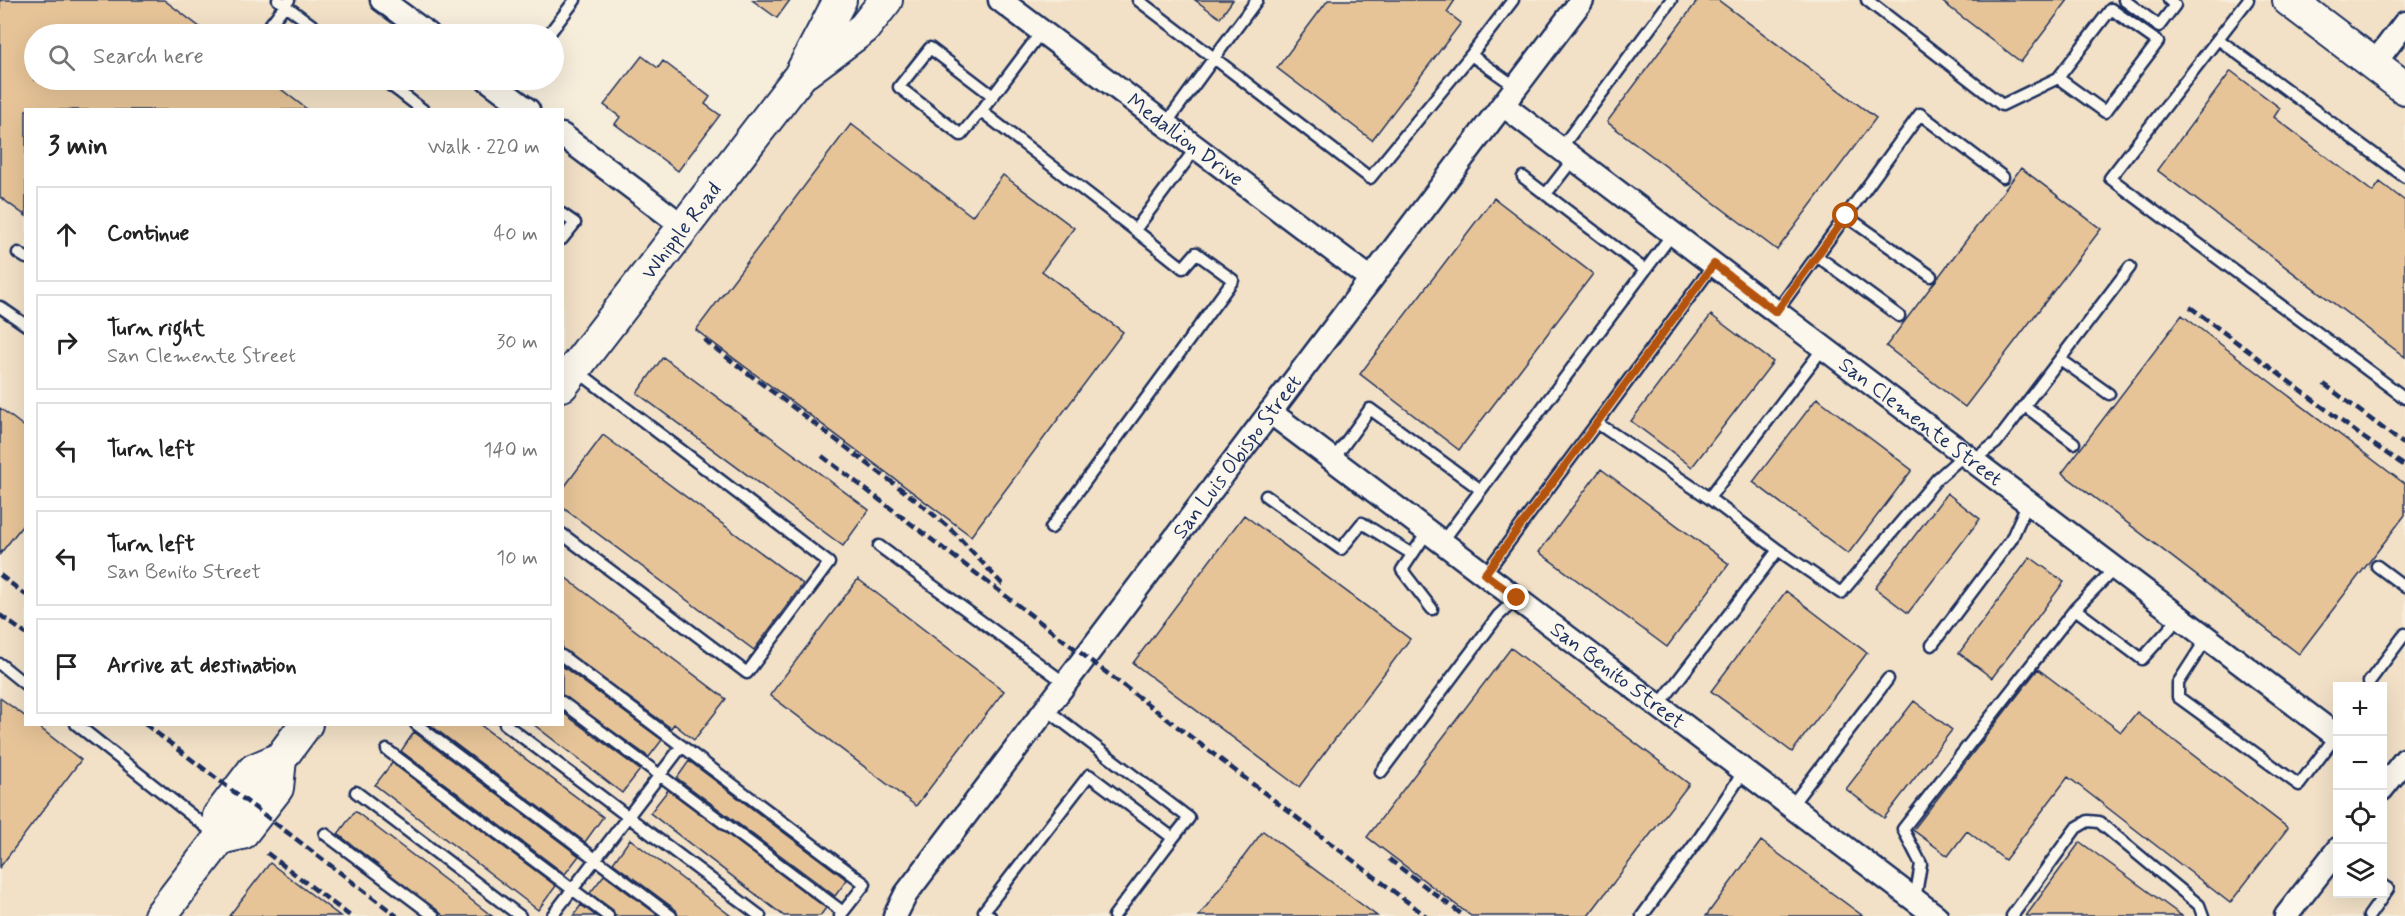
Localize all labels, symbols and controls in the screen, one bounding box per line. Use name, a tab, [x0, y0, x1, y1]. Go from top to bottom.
search box	[24, 24, 564, 90]
icon: search	[45, 41, 78, 74]
text: Search here	[93, 43, 204, 71]
street label: Medallion Drive	[1121, 87, 1249, 193]
text: 3 min	[48, 130, 108, 164]
text: Walk · 220 m	[428, 134, 540, 161]
street label: Whipple Road	[635, 177, 728, 286]
route start	[1832, 202, 1858, 228]
icon: ahead	[50, 218, 83, 251]
text: Continue	[107, 220, 189, 248]
text: 40 m	[494, 221, 538, 248]
text: Turn right	[107, 315, 205, 343]
icon: right	[50, 326, 83, 359]
text: 30 m	[496, 329, 538, 356]
text: San Clemente Street	[107, 343, 296, 370]
street label: San Clemente Street	[1833, 351, 2008, 493]
street label: San Luis Obispo Street	[1166, 369, 1309, 545]
icon: left	[50, 434, 83, 467]
text: Turn left	[107, 436, 195, 464]
text: 140 m	[484, 437, 538, 464]
text: Turn left	[107, 531, 195, 559]
icon: left	[50, 542, 83, 575]
text: 10 m	[496, 545, 538, 572]
text: San Benito Street	[107, 559, 261, 586]
route end	[1503, 584, 1529, 610]
street label: San Benito Street	[1544, 616, 1690, 736]
icon: arrive	[50, 650, 83, 683]
text: Arrive at destination	[107, 652, 297, 680]
map controls	[2333, 682, 2387, 898]
button: +	[2333, 682, 2387, 736]
button: −	[2333, 736, 2387, 790]
button: locate	[2333, 790, 2387, 844]
button: layers	[2333, 844, 2387, 898]

